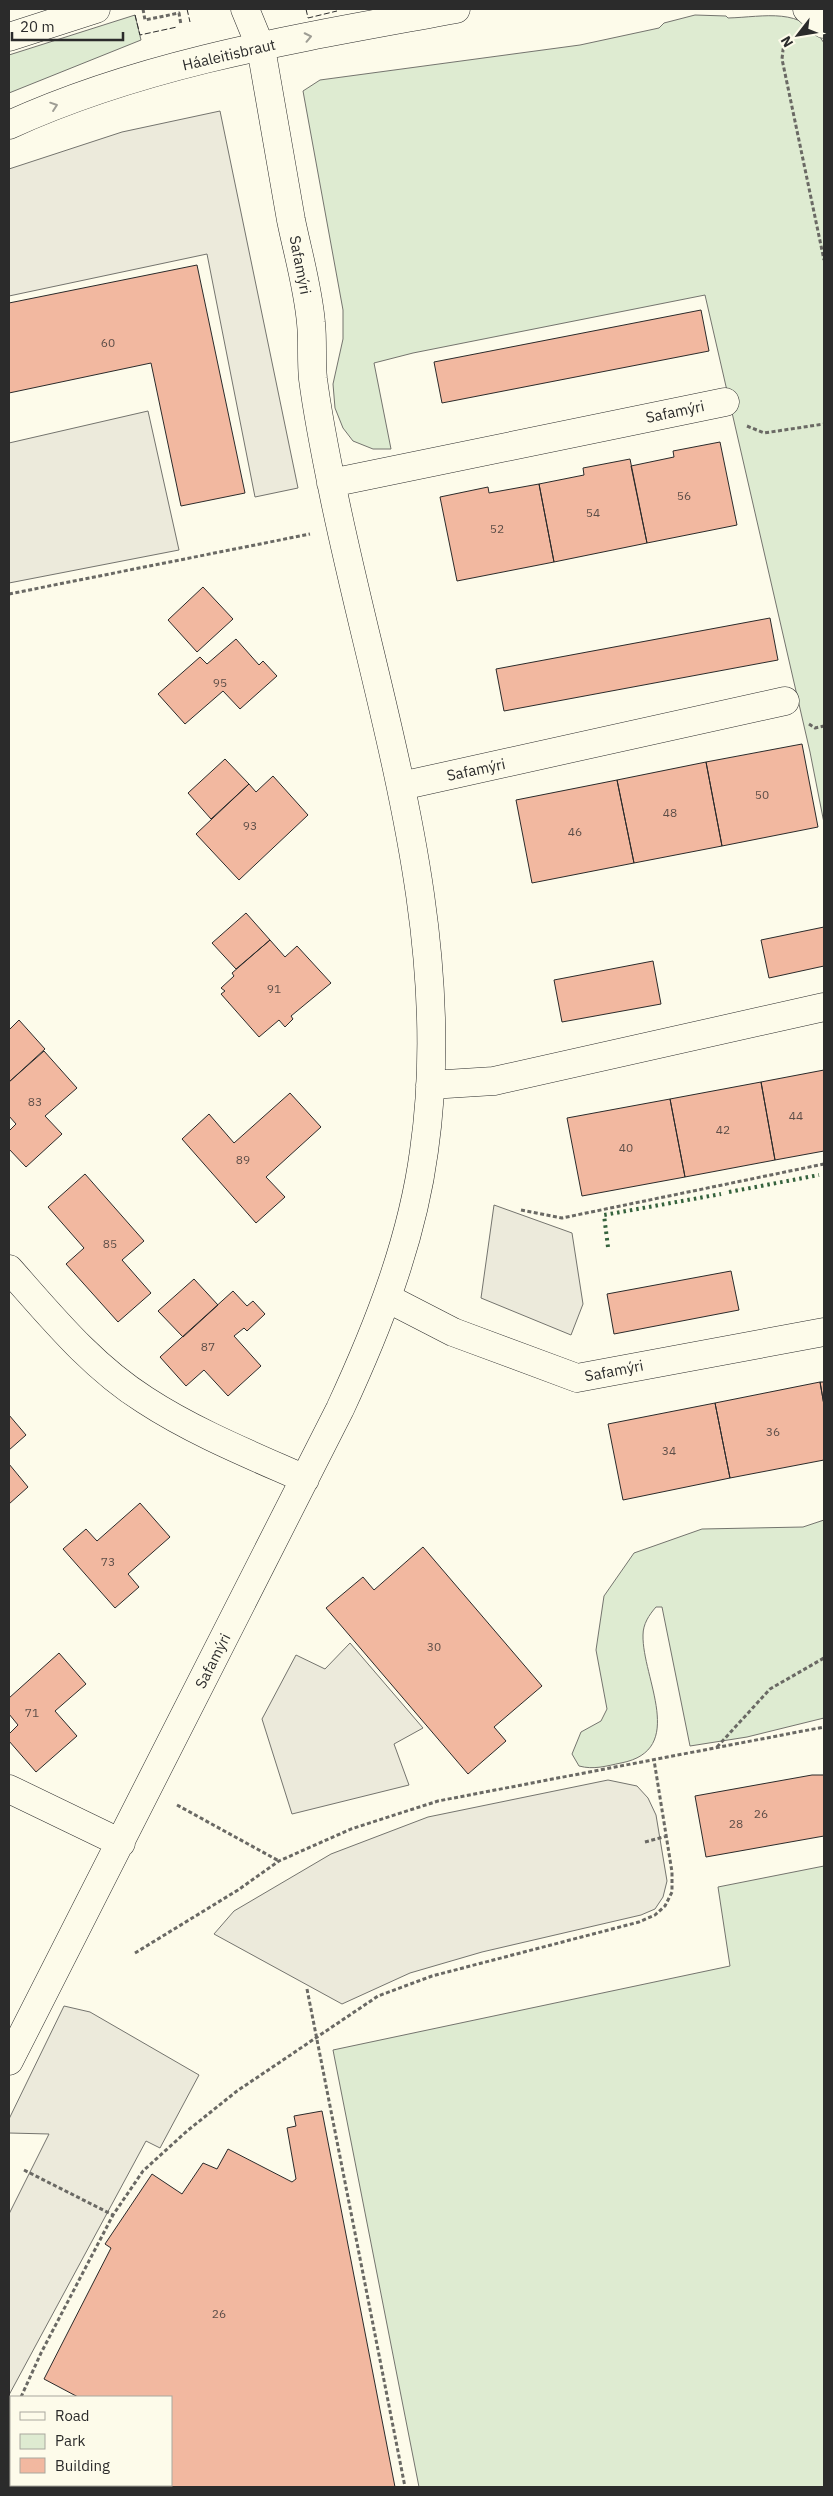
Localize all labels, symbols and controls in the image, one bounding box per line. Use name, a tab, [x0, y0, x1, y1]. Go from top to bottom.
scale bar	[12, 10, 124, 42]
north arrow	[773, 10, 823, 60]
text: 20 m	[20, 17, 55, 36]
one-way arrow	[304, 32, 313, 43]
text: N	[777, 33, 797, 51]
street label: Háaleitisbraut	[180, 35, 277, 74]
one-way arrow	[49, 102, 58, 112]
street label: Safamýri	[286, 234, 315, 296]
house number: 60	[101, 335, 115, 350]
street label: Safamýri	[644, 396, 706, 427]
house number: 56	[677, 488, 691, 503]
house number: 54	[586, 505, 600, 520]
house number: 52	[490, 521, 504, 536]
house number: 95	[213, 675, 227, 690]
street label: Safamýri	[445, 754, 507, 785]
house number: 50	[755, 787, 769, 802]
house number: 48	[663, 805, 677, 820]
house number: 93	[243, 818, 257, 833]
house number: 46	[568, 824, 582, 839]
house number: 91	[267, 981, 281, 996]
house number: 83	[28, 1094, 42, 1109]
house number: 44	[789, 1108, 803, 1123]
house number: 42	[716, 1122, 730, 1137]
house number: 40	[619, 1140, 633, 1155]
house number: 89	[236, 1152, 250, 1167]
house number: 85	[103, 1236, 117, 1251]
house number: 87	[201, 1339, 215, 1354]
street label: Safamýri	[583, 1356, 645, 1385]
house number: 36	[766, 1424, 780, 1439]
house number: 34	[662, 1443, 676, 1458]
house number: 73	[101, 1554, 115, 1569]
street label: Safamýri	[191, 1630, 234, 1692]
house number: 30	[427, 1639, 441, 1654]
house number: 71	[25, 1705, 39, 1720]
house number: 26	[754, 1806, 768, 1821]
house number: 28	[729, 1816, 743, 1831]
house number: 26	[212, 2306, 226, 2321]
legend	[10, 2396, 172, 2486]
text: Road	[55, 2406, 90, 2425]
text: Park	[55, 2431, 85, 2450]
text: Building	[55, 2456, 110, 2475]

